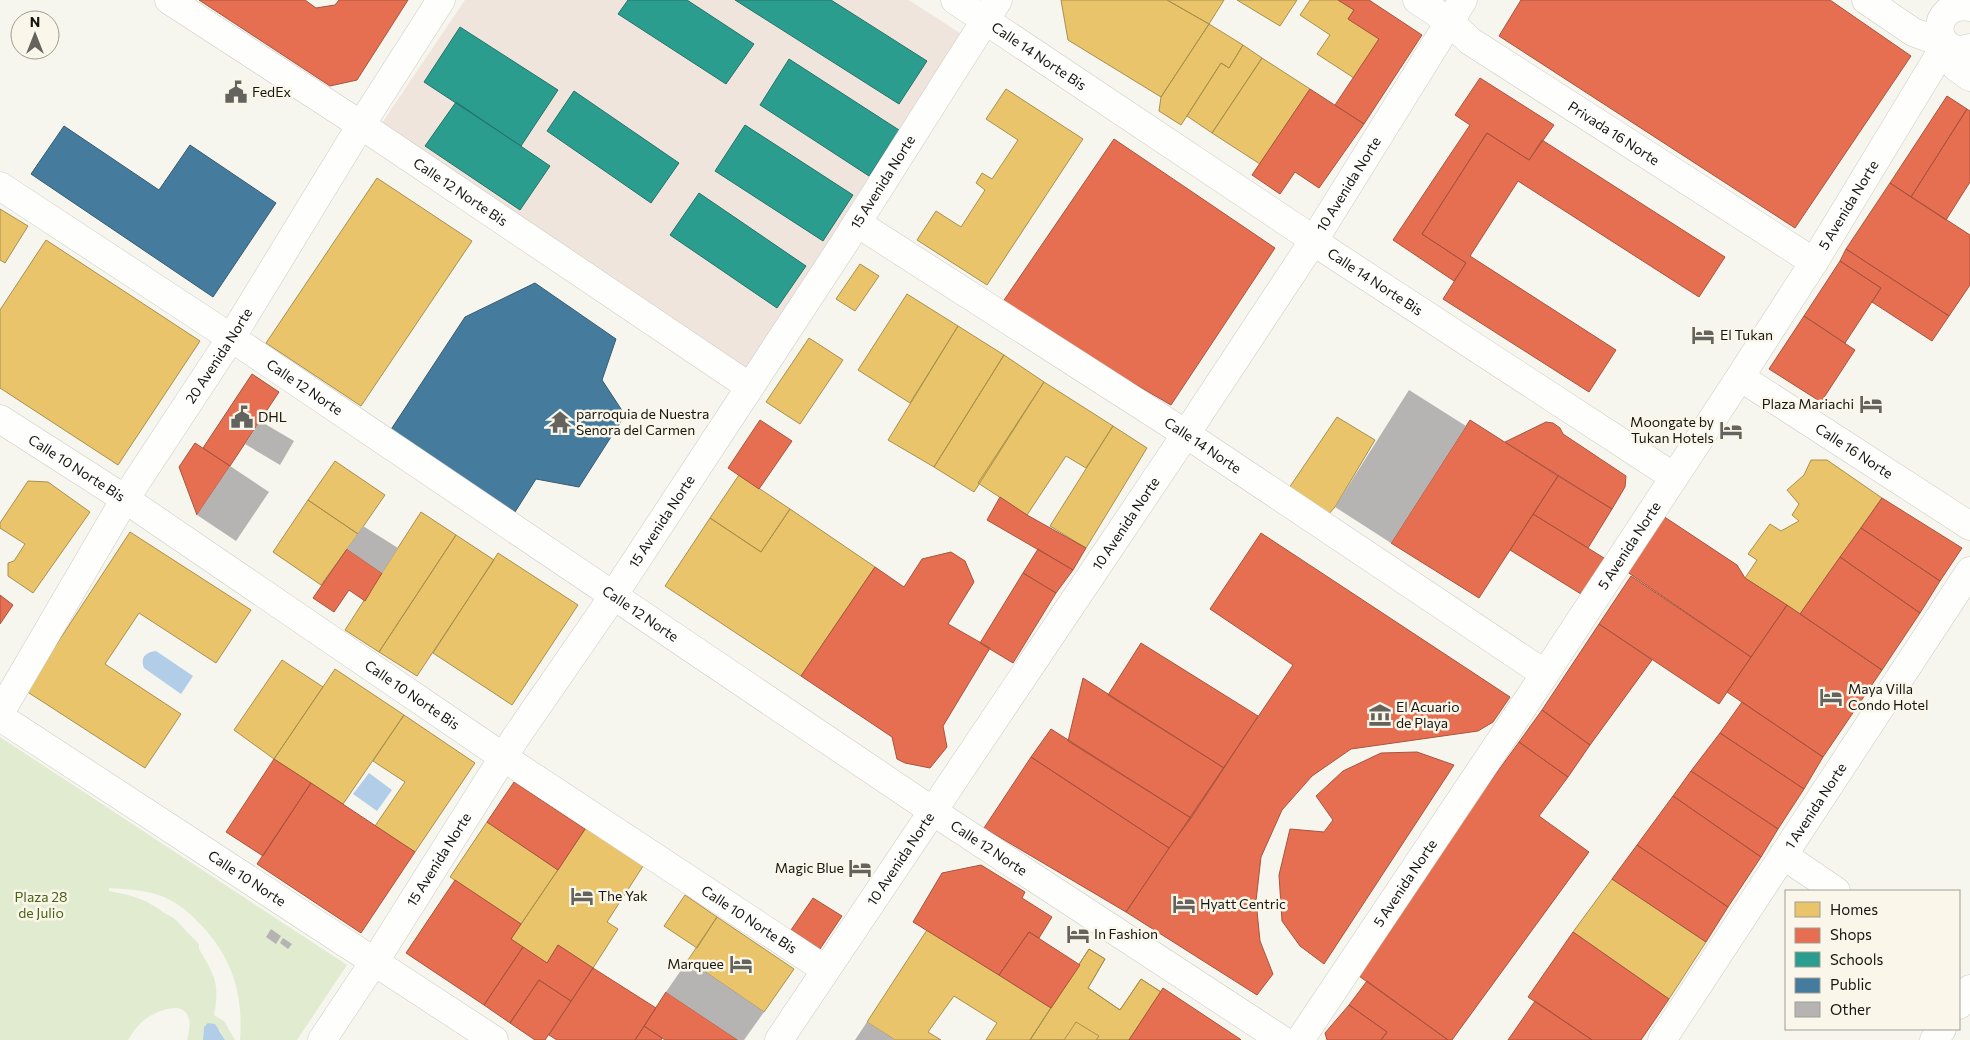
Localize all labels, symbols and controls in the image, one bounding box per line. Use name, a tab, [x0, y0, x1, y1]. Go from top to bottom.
north arrow	[10, 10, 60, 60]
text: N	[30, 13, 40, 30]
street label: Calle 14 Norte Bis	[989, 18, 1090, 93]
public building icon: FedEx	[223, 79, 249, 105]
place label: FedEx	[252, 83, 292, 100]
street label: Privada 16 Norte	[1565, 97, 1663, 168]
street label: 15 Avenida Norte	[846, 132, 918, 232]
street label: 10 Avenida Norte	[1312, 133, 1384, 235]
street label: Calle 12 Norte Bis	[410, 154, 511, 229]
street label: 5 Avenida Norte	[1814, 157, 1882, 253]
street label: Calle 14 Norte Bis	[1325, 244, 1426, 319]
street label: 20 Avenida Norte	[181, 305, 255, 407]
hotel icon: El Tukan	[1690, 322, 1716, 348]
place label: El Tukan	[1720, 326, 1773, 343]
street label: Calle 12 Norte	[264, 355, 346, 418]
hotel icon: Plaza Mariachi	[1858, 391, 1884, 417]
place label: Plaza Mariachi	[1762, 395, 1854, 412]
public building icon: DHL	[229, 404, 255, 430]
place label: parroquia de Nuestra Senora del Carmen	[576, 405, 709, 438]
place label: DHL	[258, 408, 287, 425]
temple icon: parroquia de Nuestra Senora del Carmen	[547, 409, 573, 435]
street label: Calle 14 Norte	[1161, 413, 1245, 477]
place label: Moongate by Tukan Hotels	[1630, 413, 1714, 446]
hotel icon: Moongate by Tukan Hotels	[1718, 417, 1744, 443]
street label: Calle 16 Norte	[1812, 419, 1896, 482]
street label: Calle 10 Norte Bis	[25, 430, 128, 505]
street label: 15 Avenida Norte	[625, 472, 698, 571]
street label: 10 Avenida Norte	[1088, 474, 1163, 573]
street label: 5 Avenida Norte	[1594, 498, 1664, 592]
street label: Calle 12 Norte	[599, 582, 682, 645]
street label: Calle 10 Norte Bis	[362, 656, 463, 733]
place label: Maya Villa Condo Hotel	[1848, 680, 1928, 713]
hotel icon: Maya Villa Condo Hotel	[1818, 684, 1844, 710]
place label: El Acuario de Playa	[1396, 698, 1460, 731]
museum icon: El Acuario de Playa	[1367, 702, 1393, 728]
street label: 1 Avenida Norte	[1781, 759, 1850, 852]
street label: 15 Avenida Norte	[403, 809, 474, 909]
street label: 10 Avenida Norte	[863, 809, 937, 909]
street label: Calle 12 Norte	[948, 816, 1031, 879]
street label: 5 Avenida Norte	[1369, 836, 1440, 930]
street label: Calle 10 Norte	[205, 846, 289, 910]
hotel icon: Magic Blue	[847, 855, 873, 881]
place label: Magic Blue	[775, 859, 844, 876]
street label: Calle 10 Norte Bis	[698, 881, 801, 957]
hotel icon: The Yak	[569, 883, 595, 909]
place label: The Yak	[598, 887, 648, 904]
park label: Plaza 28 de Julio	[15, 888, 67, 921]
legend	[1785, 890, 1960, 1030]
hotel icon: Hyatt Centric	[1171, 891, 1197, 917]
place label: Hyatt Centric	[1200, 895, 1286, 912]
text: Homes	[1830, 900, 1878, 918]
hotel icon: In Fashion	[1065, 921, 1091, 947]
place label: In Fashion	[1094, 925, 1158, 942]
text: Shops	[1830, 925, 1872, 943]
text: Schools	[1830, 950, 1884, 968]
hotel icon: Marquee	[728, 951, 754, 977]
place label: Marquee	[667, 955, 724, 972]
text: Public	[1830, 975, 1872, 993]
text: Other	[1830, 1000, 1871, 1018]

